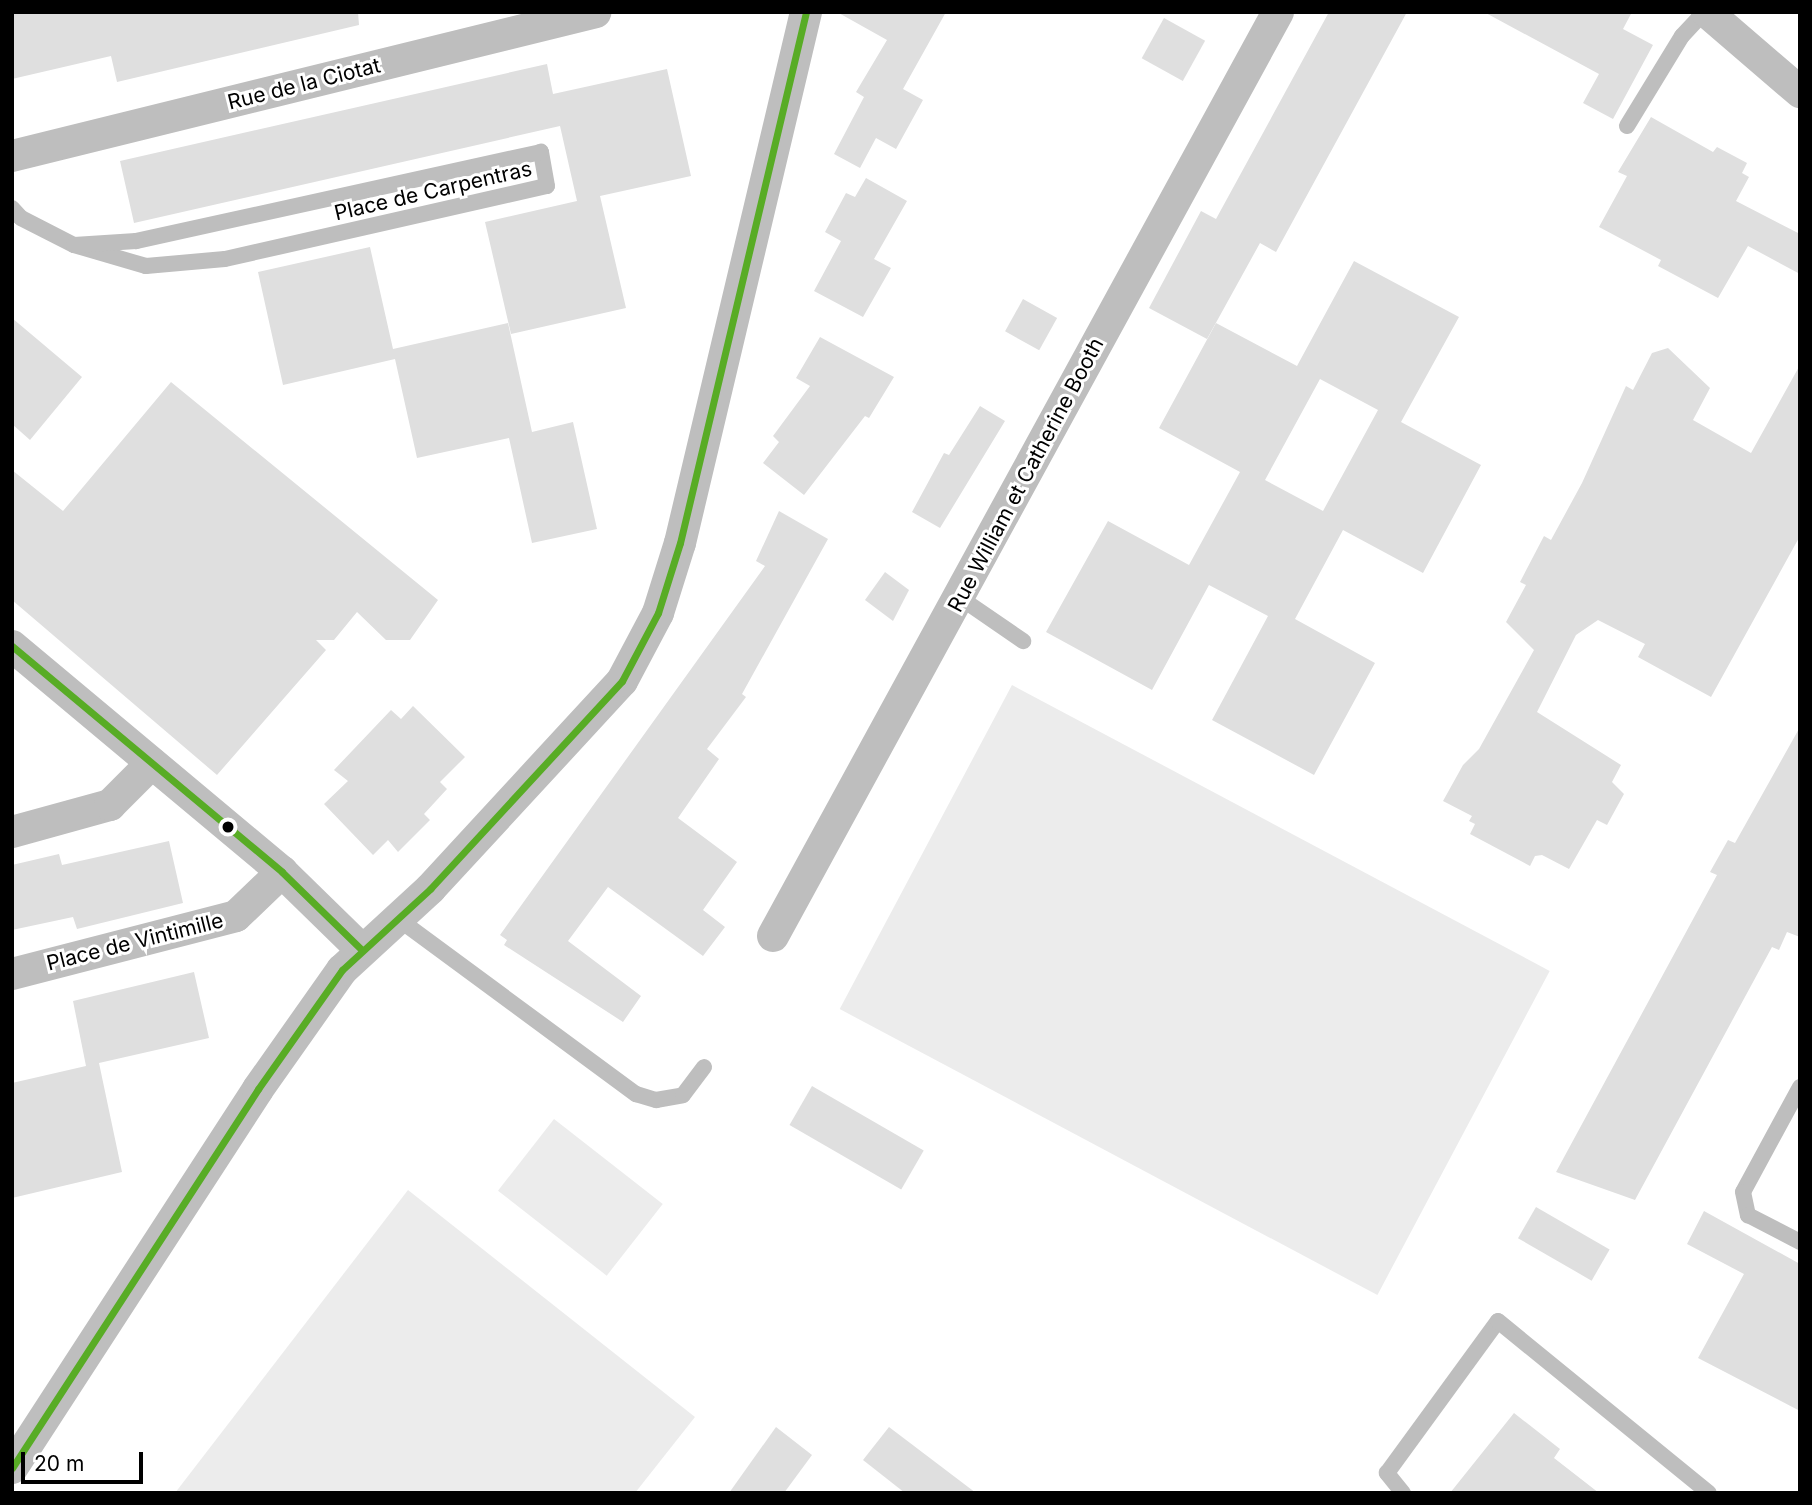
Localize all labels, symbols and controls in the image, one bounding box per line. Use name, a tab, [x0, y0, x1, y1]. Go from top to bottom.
street label: Rue de la Ciotat	[225, 53, 383, 115]
street label: Place de Carpentras	[332, 156, 534, 226]
street label: Rue William et Catherine Booth	[943, 334, 1109, 616]
unlabelled marker	[221, 820, 235, 834]
street label: Place de Vintimille	[44, 908, 226, 976]
scale bar	[24, 1438, 147, 1482]
text: 20 m	[34, 1451, 84, 1476]

